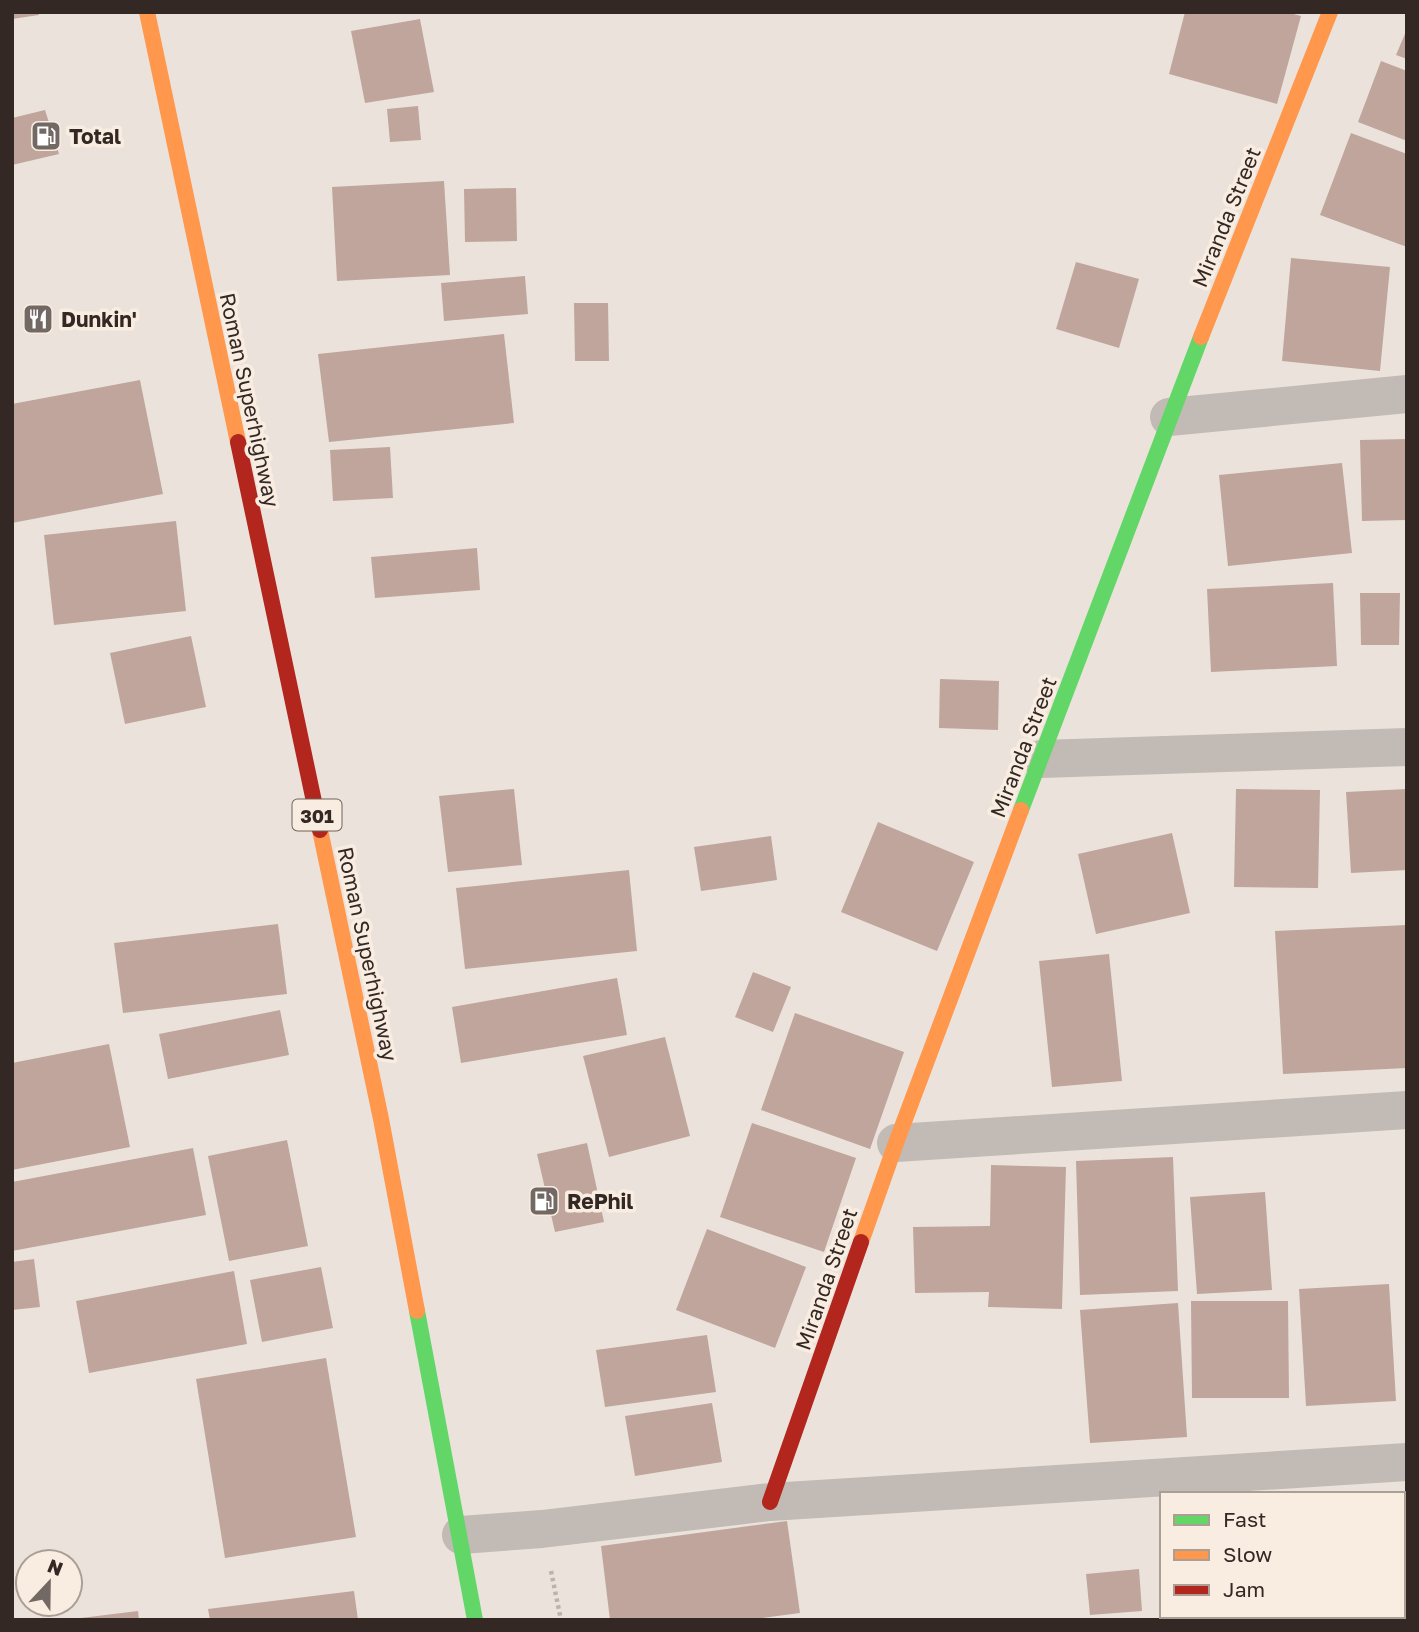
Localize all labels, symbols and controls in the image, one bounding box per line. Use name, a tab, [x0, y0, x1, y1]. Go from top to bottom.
fuel station icon: Total	[29, 119, 63, 153]
place label: Total	[69, 123, 121, 149]
street label: Miranda Street	[1186, 143, 1266, 291]
street label: Roman Superhighway	[215, 290, 285, 510]
restaurant icon: Dunkin'	[21, 302, 55, 336]
place label: Dunkin'	[61, 306, 137, 332]
street label: Miranda Street	[984, 673, 1062, 821]
road number: 301	[292, 800, 342, 830]
street label: Roman Superhighway	[333, 844, 403, 1064]
fuel station icon: RePhil	[527, 1184, 561, 1218]
place label: RePhil	[567, 1188, 633, 1214]
street label: Miranda Street	[790, 1204, 862, 1354]
legend	[1160, 1492, 1405, 1618]
text: Fast	[1223, 1506, 1266, 1532]
text: Slow	[1223, 1541, 1272, 1567]
north arrow	[14, 1548, 84, 1618]
text: N	[45, 1553, 67, 1580]
text: Jam	[1223, 1576, 1265, 1602]

